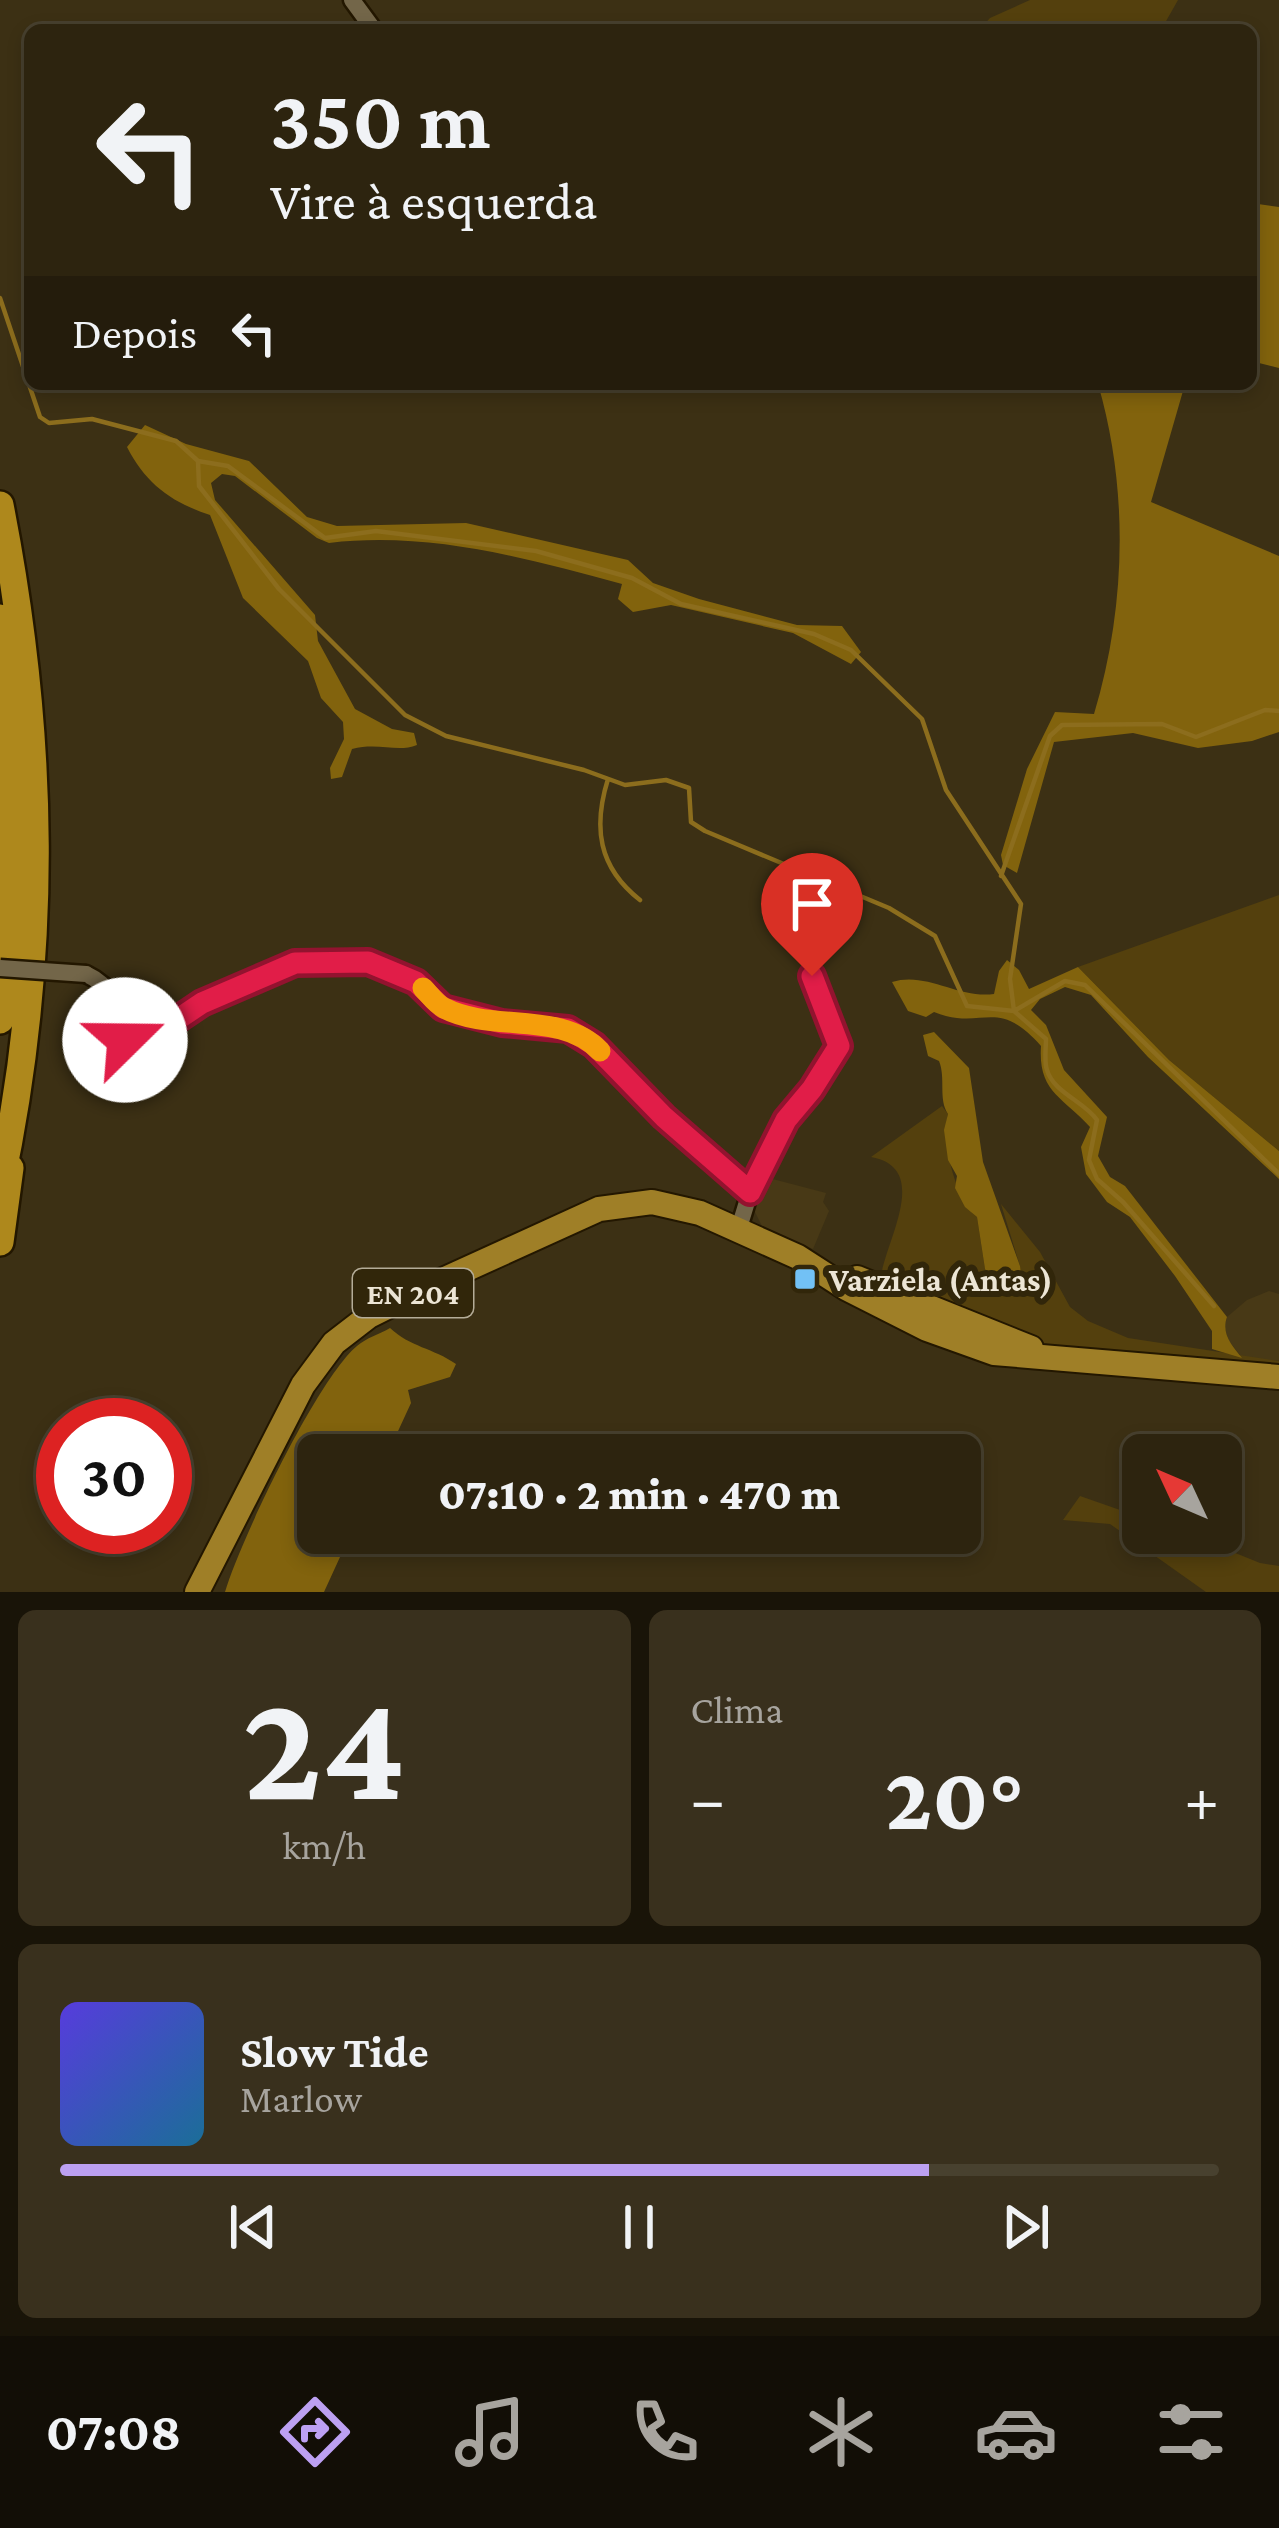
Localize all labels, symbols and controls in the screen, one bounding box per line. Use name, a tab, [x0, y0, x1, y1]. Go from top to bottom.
icon: left	[72, 72, 228, 228]
text: 350 m	[270, 73, 491, 166]
text: Vire à esquerda	[270, 171, 597, 231]
icon: left	[221, 300, 287, 366]
text: Depois	[72, 308, 197, 358]
pin	[761, 853, 863, 976]
icon: arrive	[779, 871, 845, 937]
position arrow	[62, 977, 188, 1103]
place label: Varziela (Antas)	[828, 1261, 1053, 1299]
marker: Varziela (Antas)	[792, 1266, 818, 1292]
road number: EN 204	[353, 1269, 473, 1317]
speed limit sign: 30	[36, 1398, 192, 1554]
north arrow	[1122, 1434, 1242, 1554]
map controls	[1122, 1434, 1242, 1554]
text: 07:10 · 2 min · 470 m	[438, 1469, 840, 1519]
text: 24	[242, 1659, 406, 1833]
text: Clima	[691, 1688, 783, 1731]
text: 20°	[885, 1748, 1025, 1848]
text: −	[691, 1762, 725, 1835]
text: +	[1184, 1762, 1219, 1835]
text: km/h	[282, 1824, 366, 1867]
text: Slow Tide	[240, 2027, 429, 2077]
text: Marlow	[240, 2077, 362, 2120]
icon: previous	[220, 2194, 286, 2260]
icon: pause	[606, 2194, 672, 2260]
icon: next	[993, 2194, 1059, 2260]
icon: directions	[273, 2390, 357, 2474]
icon: music	[448, 2390, 532, 2474]
icon: phone	[623, 2390, 707, 2474]
icon: climate	[799, 2390, 883, 2474]
icon: car	[974, 2390, 1058, 2474]
icon: filters	[1149, 2390, 1233, 2474]
text: 07:08	[46, 2402, 182, 2462]

